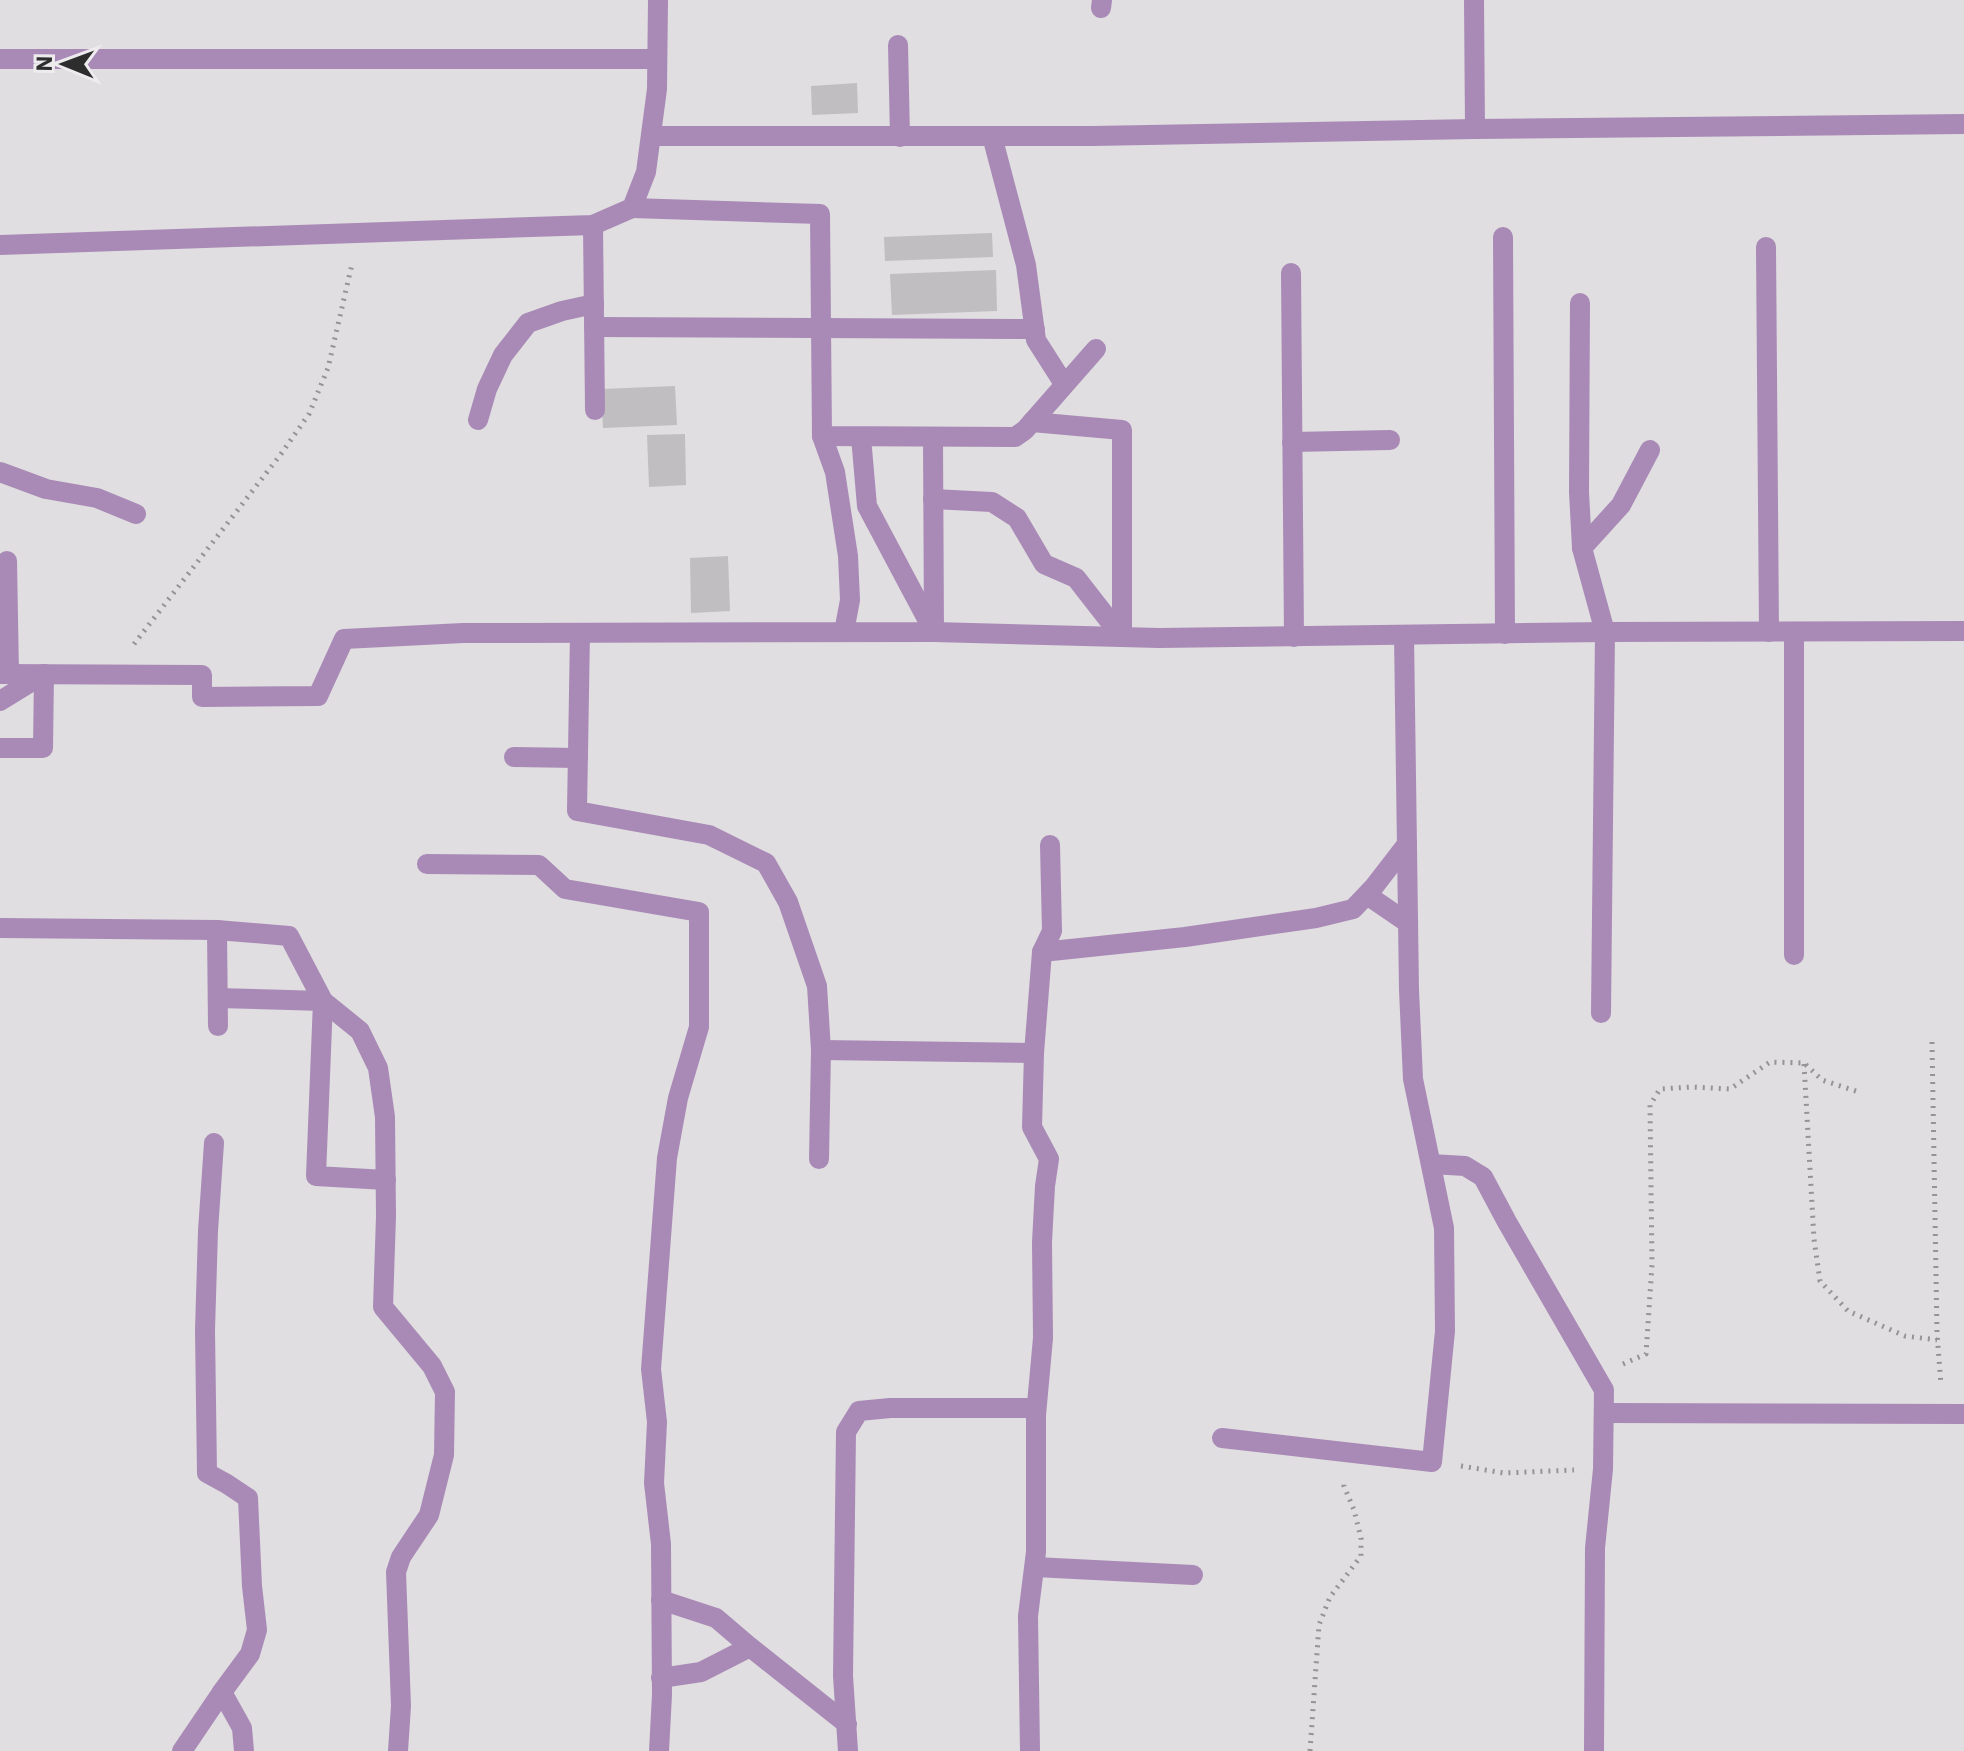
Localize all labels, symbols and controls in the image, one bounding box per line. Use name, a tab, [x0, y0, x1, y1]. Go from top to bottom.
north arrow	[24, 24, 104, 104]
text: N	[29, 55, 58, 72]

